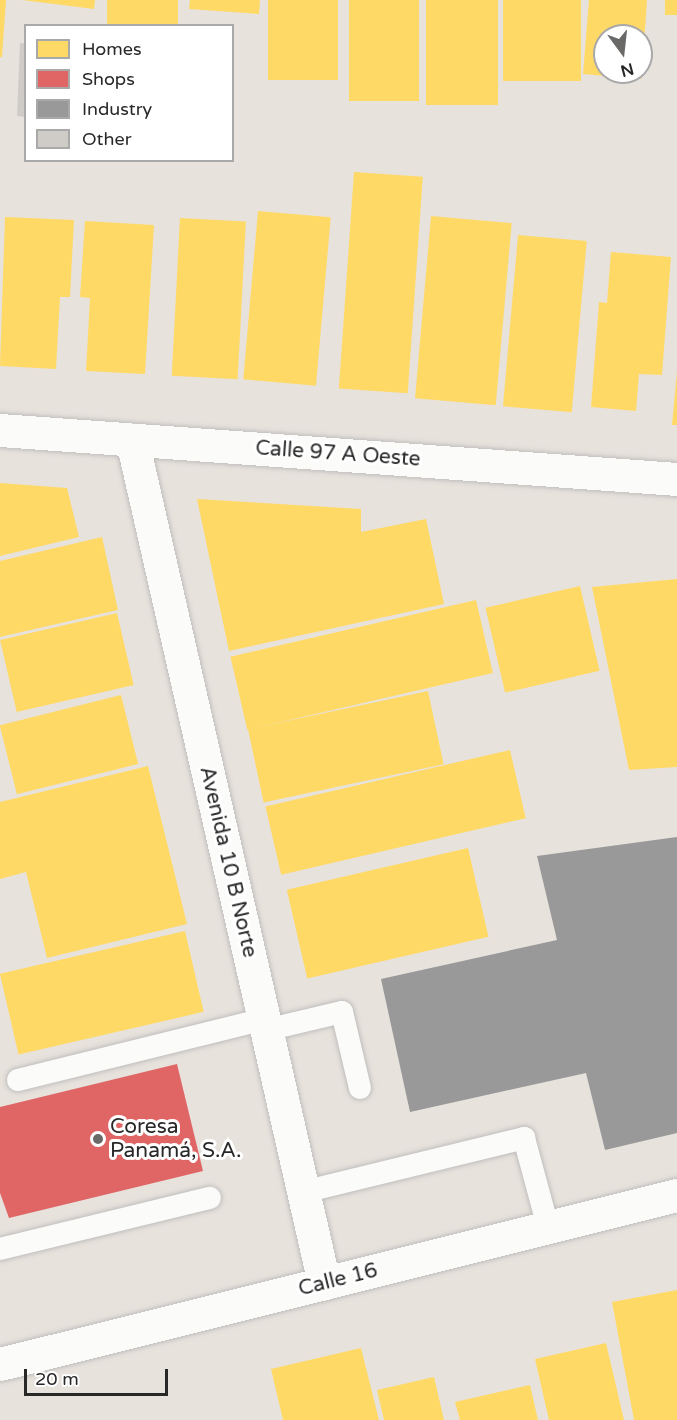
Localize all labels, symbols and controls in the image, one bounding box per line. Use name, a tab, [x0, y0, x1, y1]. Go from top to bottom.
legend	[24, 24, 234, 162]
north arrow	[593, 24, 653, 84]
text: Homes	[82, 38, 142, 60]
text: N	[618, 58, 636, 81]
text: Shops	[82, 68, 135, 90]
text: Industry	[82, 98, 152, 120]
text: Other	[82, 128, 132, 150]
street label: Calle 97 A Oeste	[255, 436, 421, 472]
street label: Avenida 10 B Norte	[194, 764, 262, 960]
place label: Coresa Panamá, S.A.	[110, 1114, 241, 1164]
marker: Coresa Panamá, S.A.	[91, 1132, 105, 1146]
street label: Calle 16	[296, 1258, 380, 1302]
scale bar	[27, 1357, 171, 1395]
text: 20 m	[35, 1368, 79, 1390]

